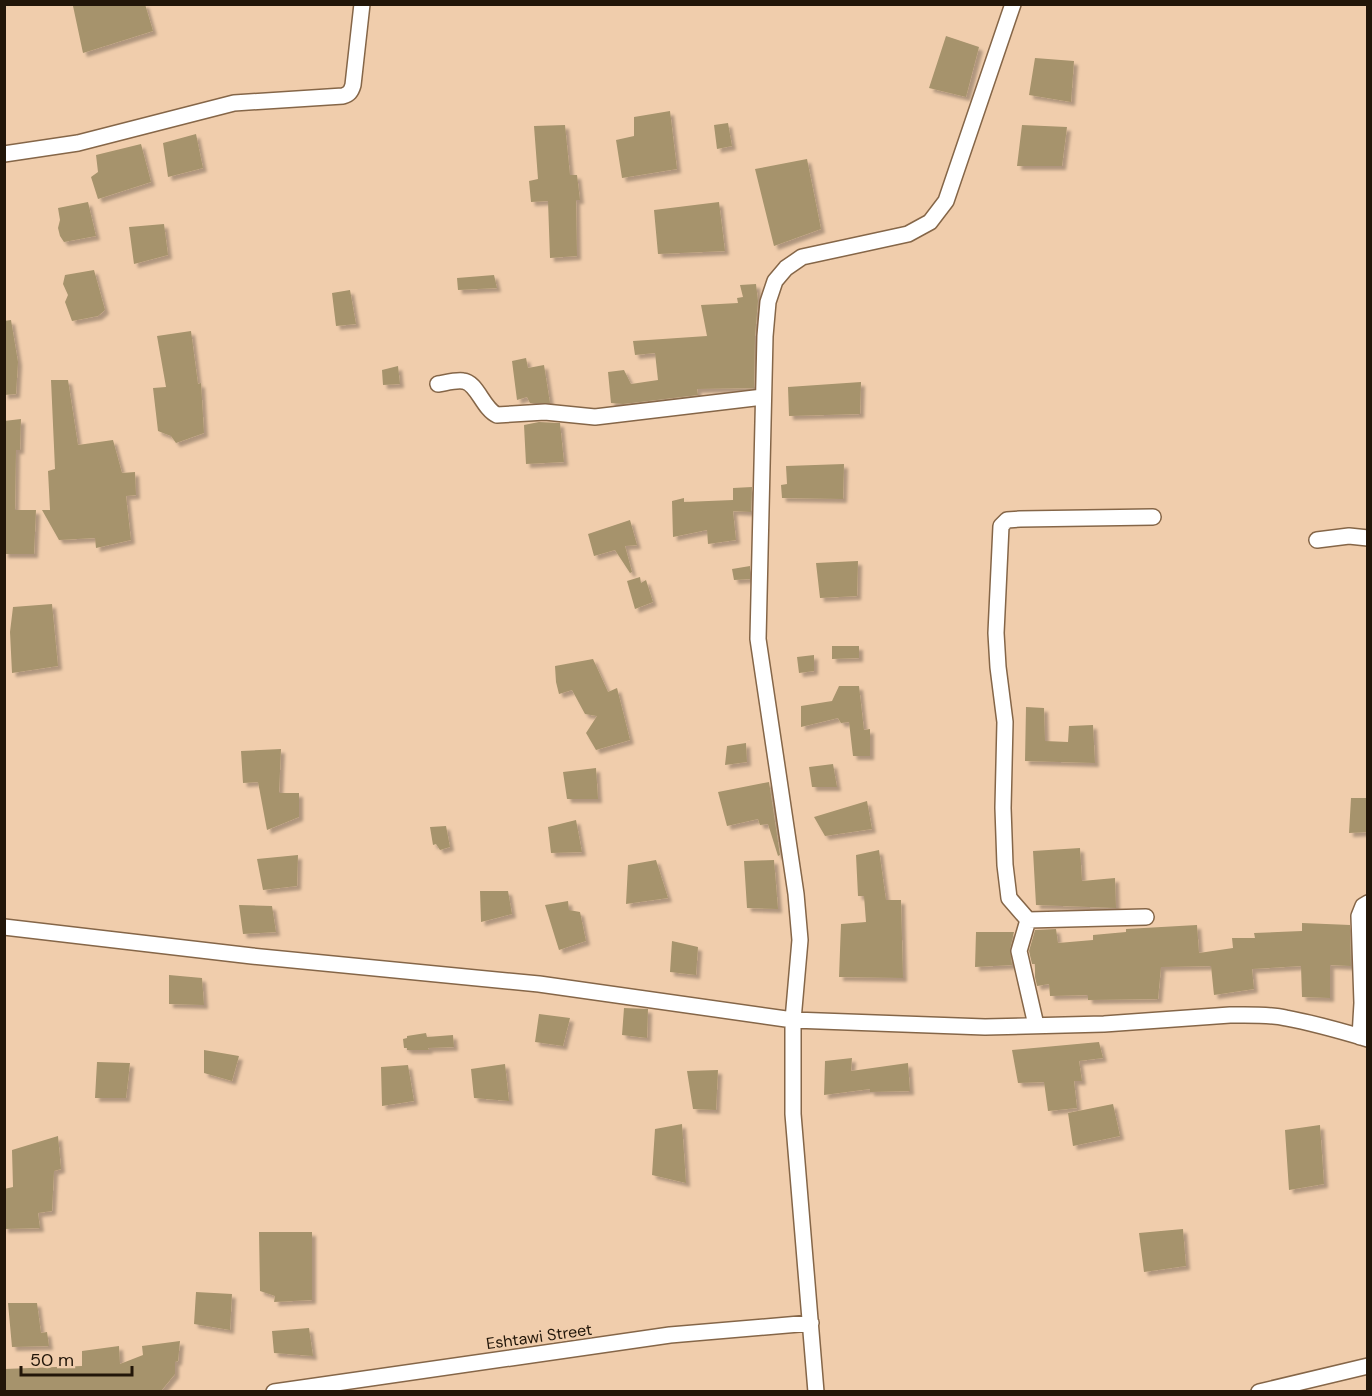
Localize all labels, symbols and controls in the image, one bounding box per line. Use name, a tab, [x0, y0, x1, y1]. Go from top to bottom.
street label: Eshtawi Street	[485, 1319, 593, 1354]
scale bar	[21, 1339, 132, 1377]
text: 50 m	[30, 1348, 74, 1372]

